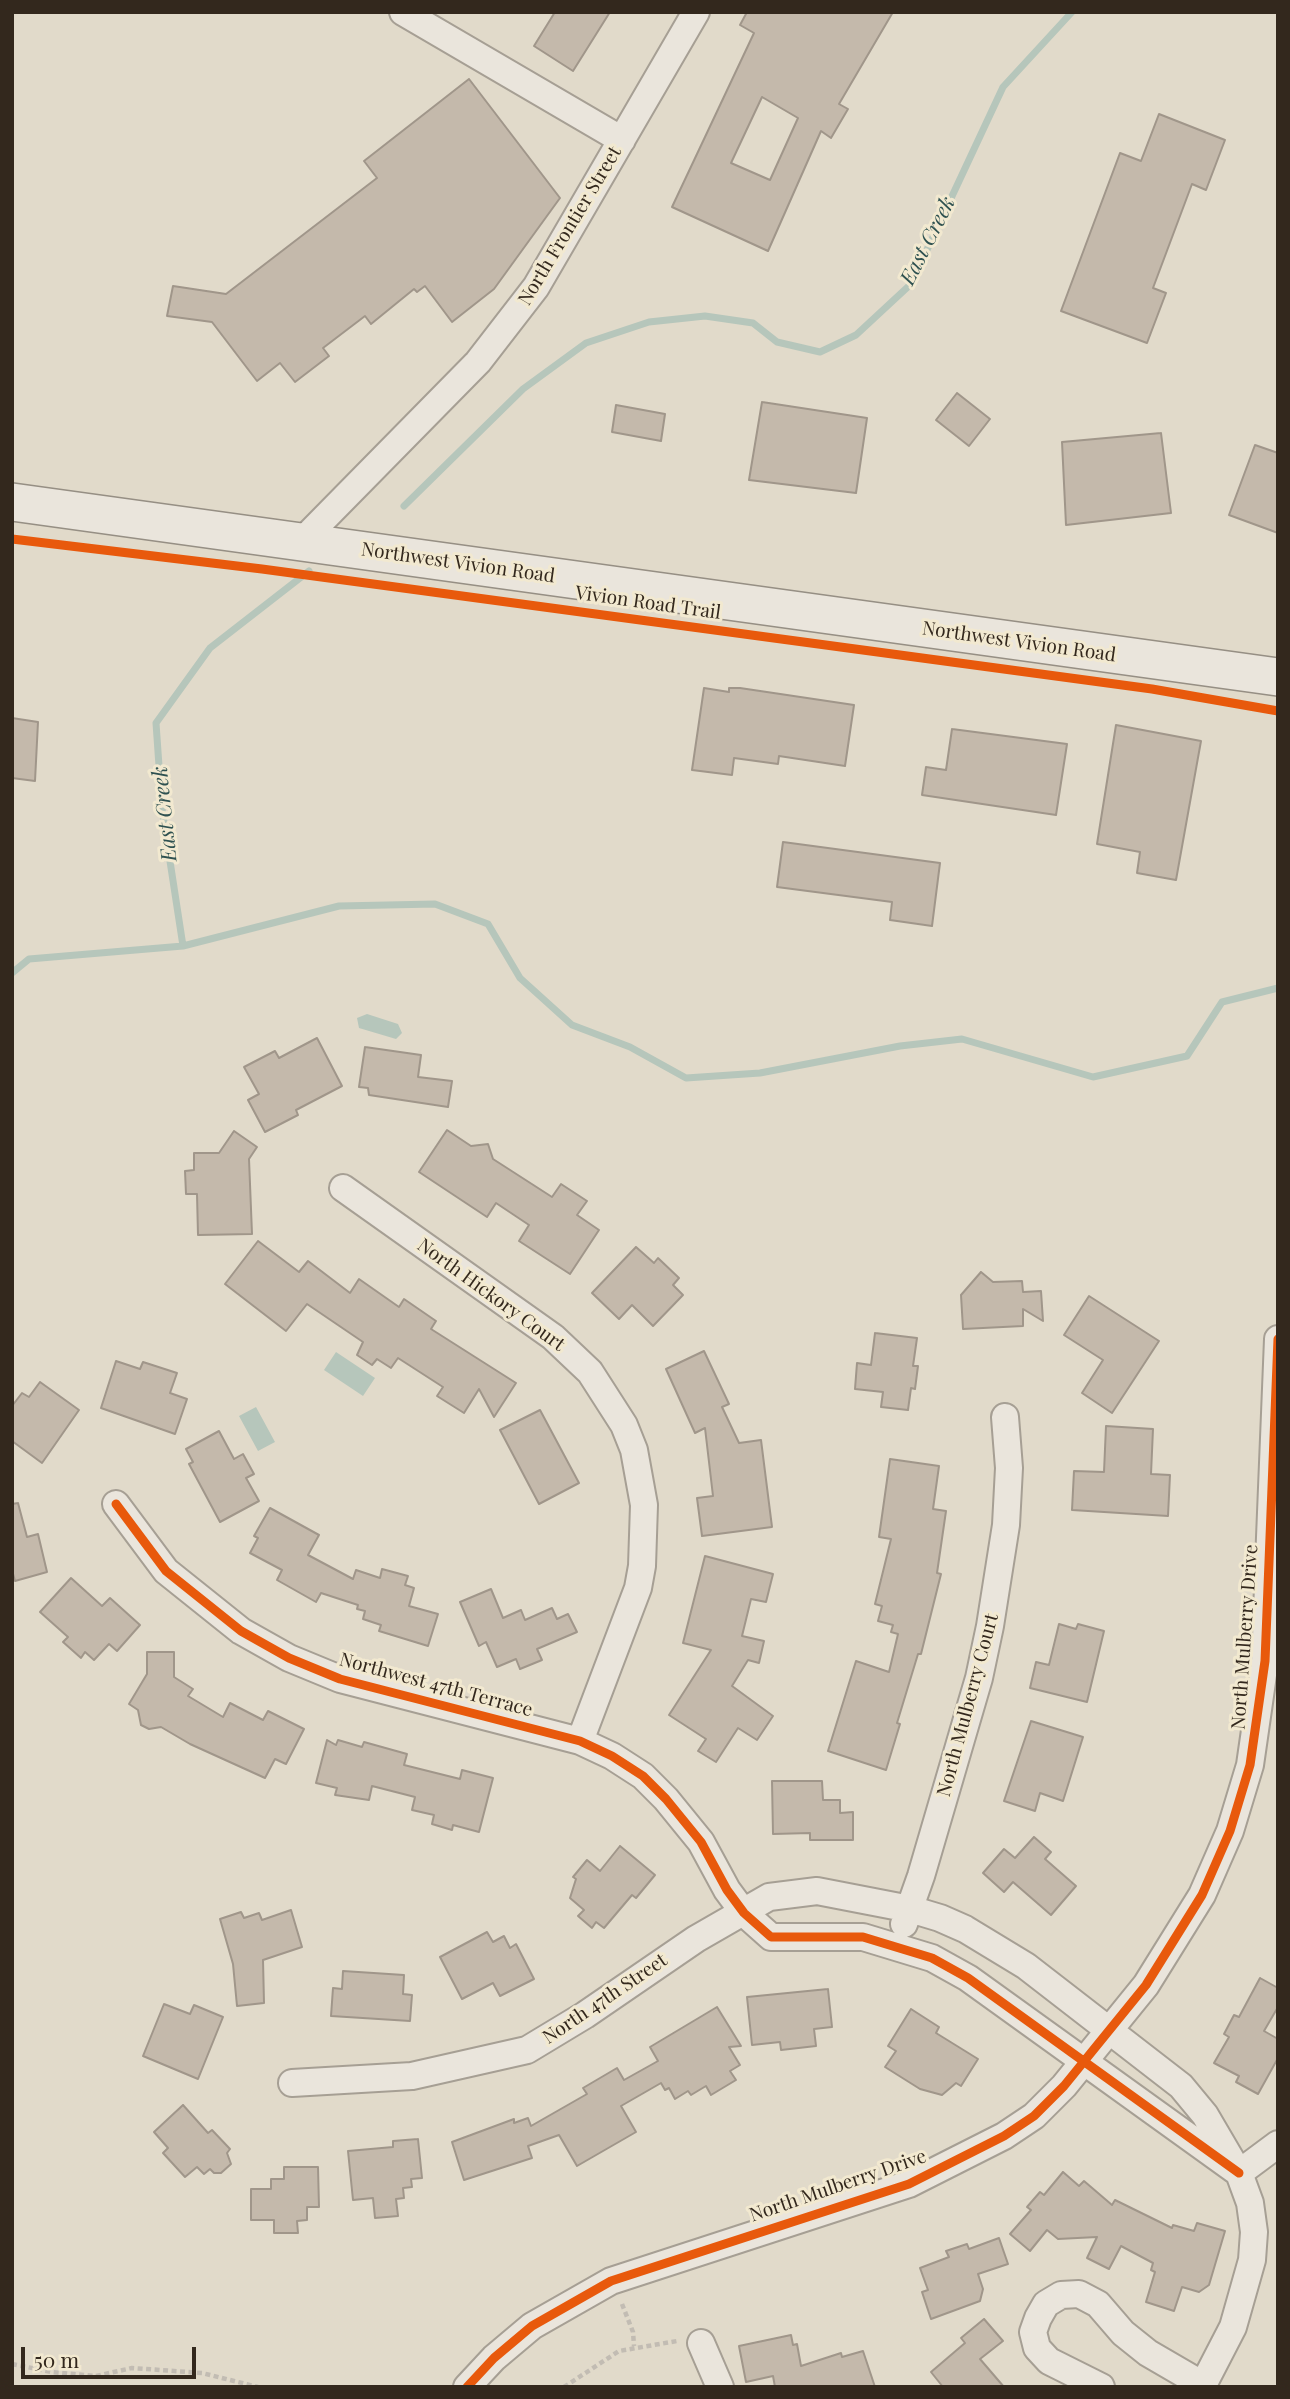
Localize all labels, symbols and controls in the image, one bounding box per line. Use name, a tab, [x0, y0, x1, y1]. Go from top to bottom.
street label: North Frontier Street	[514, 142, 626, 310]
water label: East Creek	[895, 193, 961, 289]
street label: Northwest Vivion Road	[360, 538, 556, 588]
street label: Vivion Road Trail	[574, 581, 722, 625]
street label: Northwest Vivion Road	[921, 617, 1117, 667]
water label: East Creek	[147, 765, 183, 863]
street label: North Hickory Court	[413, 1234, 569, 1356]
street label: North Mulberry Drive	[1227, 1544, 1263, 1730]
street label: North Mulberry Court	[933, 1611, 1003, 1799]
street label: Northwest 47th Terrace	[337, 1648, 535, 1722]
street label: North 47th Street	[538, 1949, 672, 2049]
street label: North Mulberry Drive	[747, 2145, 929, 2227]
scale bar	[24, 2332, 200, 2376]
text: 50 m	[34, 2345, 79, 2373]

